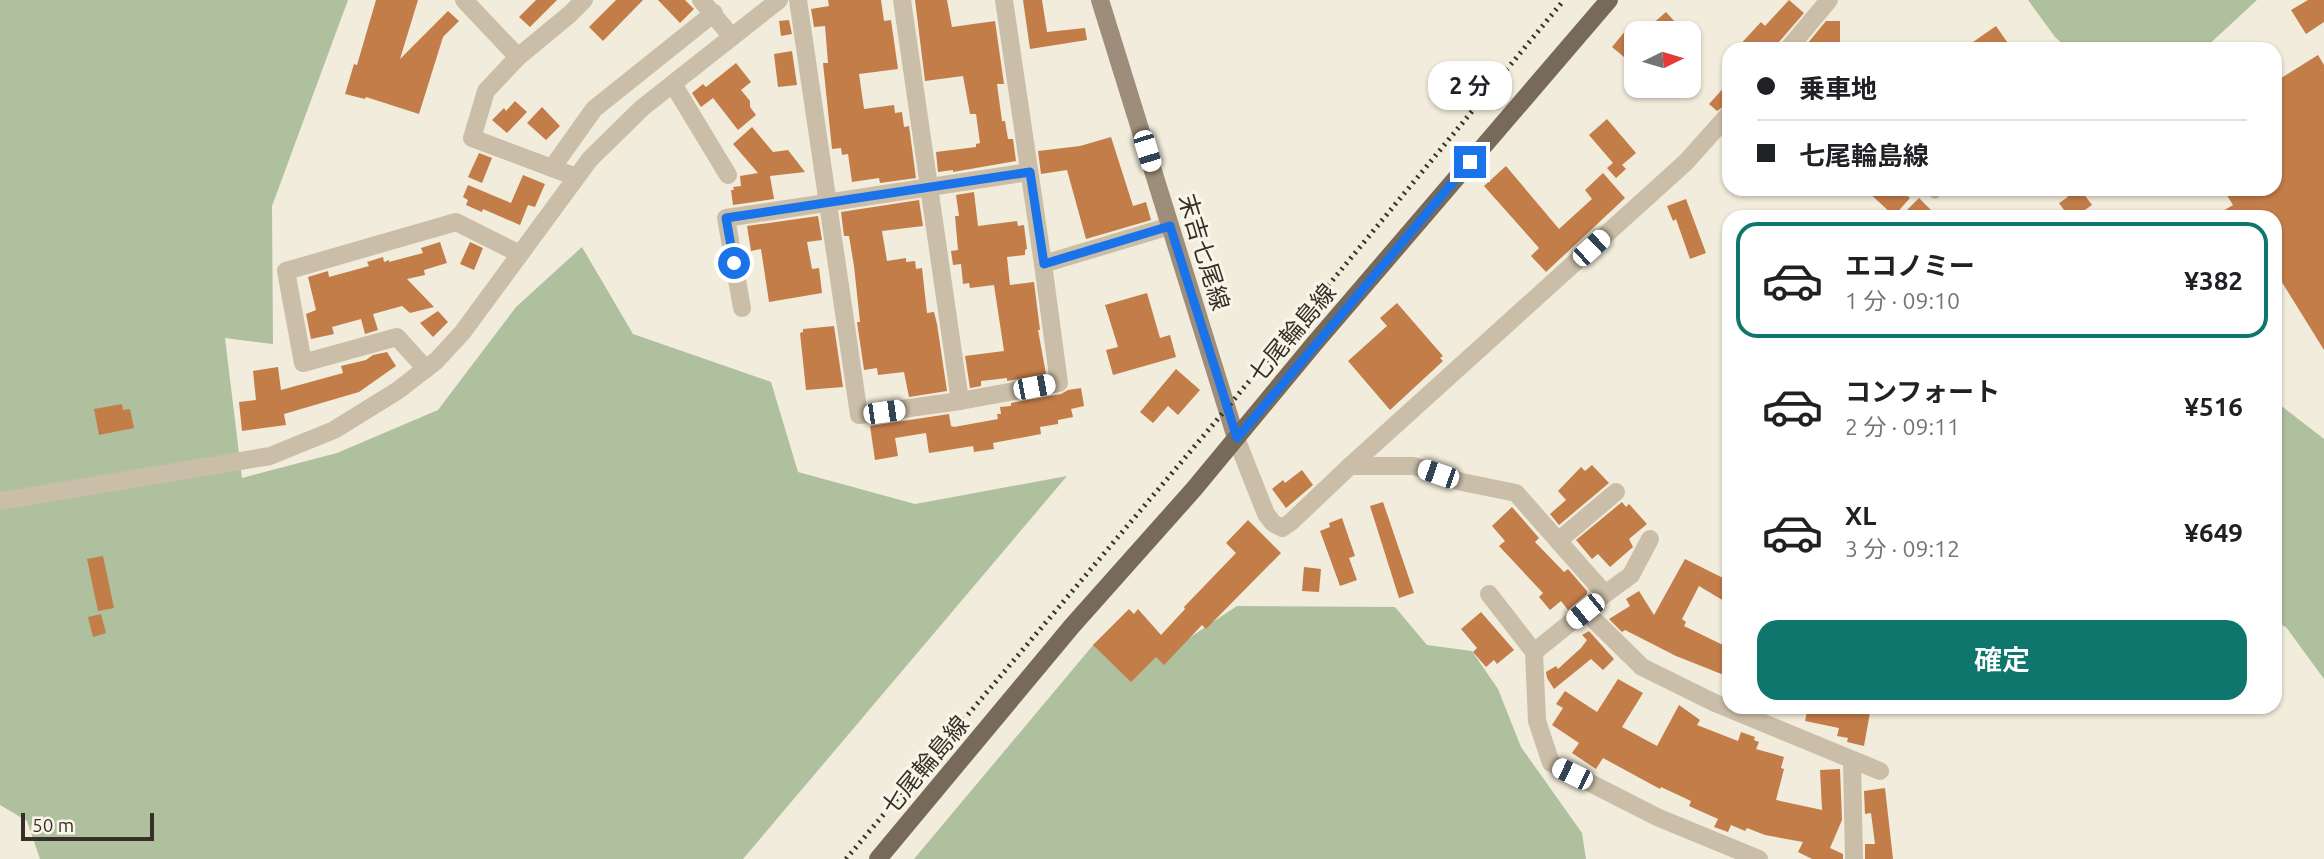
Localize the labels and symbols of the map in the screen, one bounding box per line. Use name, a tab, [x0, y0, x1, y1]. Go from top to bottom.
north arrow	[1624, 21, 1701, 98]
callout: 2 分	[1428, 60, 1512, 110]
car	[1131, 128, 1164, 174]
route end	[1454, 146, 1486, 178]
street label: 末吉七尾線	[1174, 191, 1234, 313]
car	[1569, 226, 1614, 270]
route start	[718, 247, 750, 279]
street label: 七尾輪島線	[1243, 278, 1341, 388]
car	[1012, 373, 1057, 401]
car	[862, 399, 907, 425]
car	[1415, 457, 1462, 491]
car	[1563, 590, 1608, 632]
street label: 七尾輪島線	[876, 710, 974, 820]
car	[1549, 755, 1596, 793]
scale bar	[21, 810, 154, 842]

